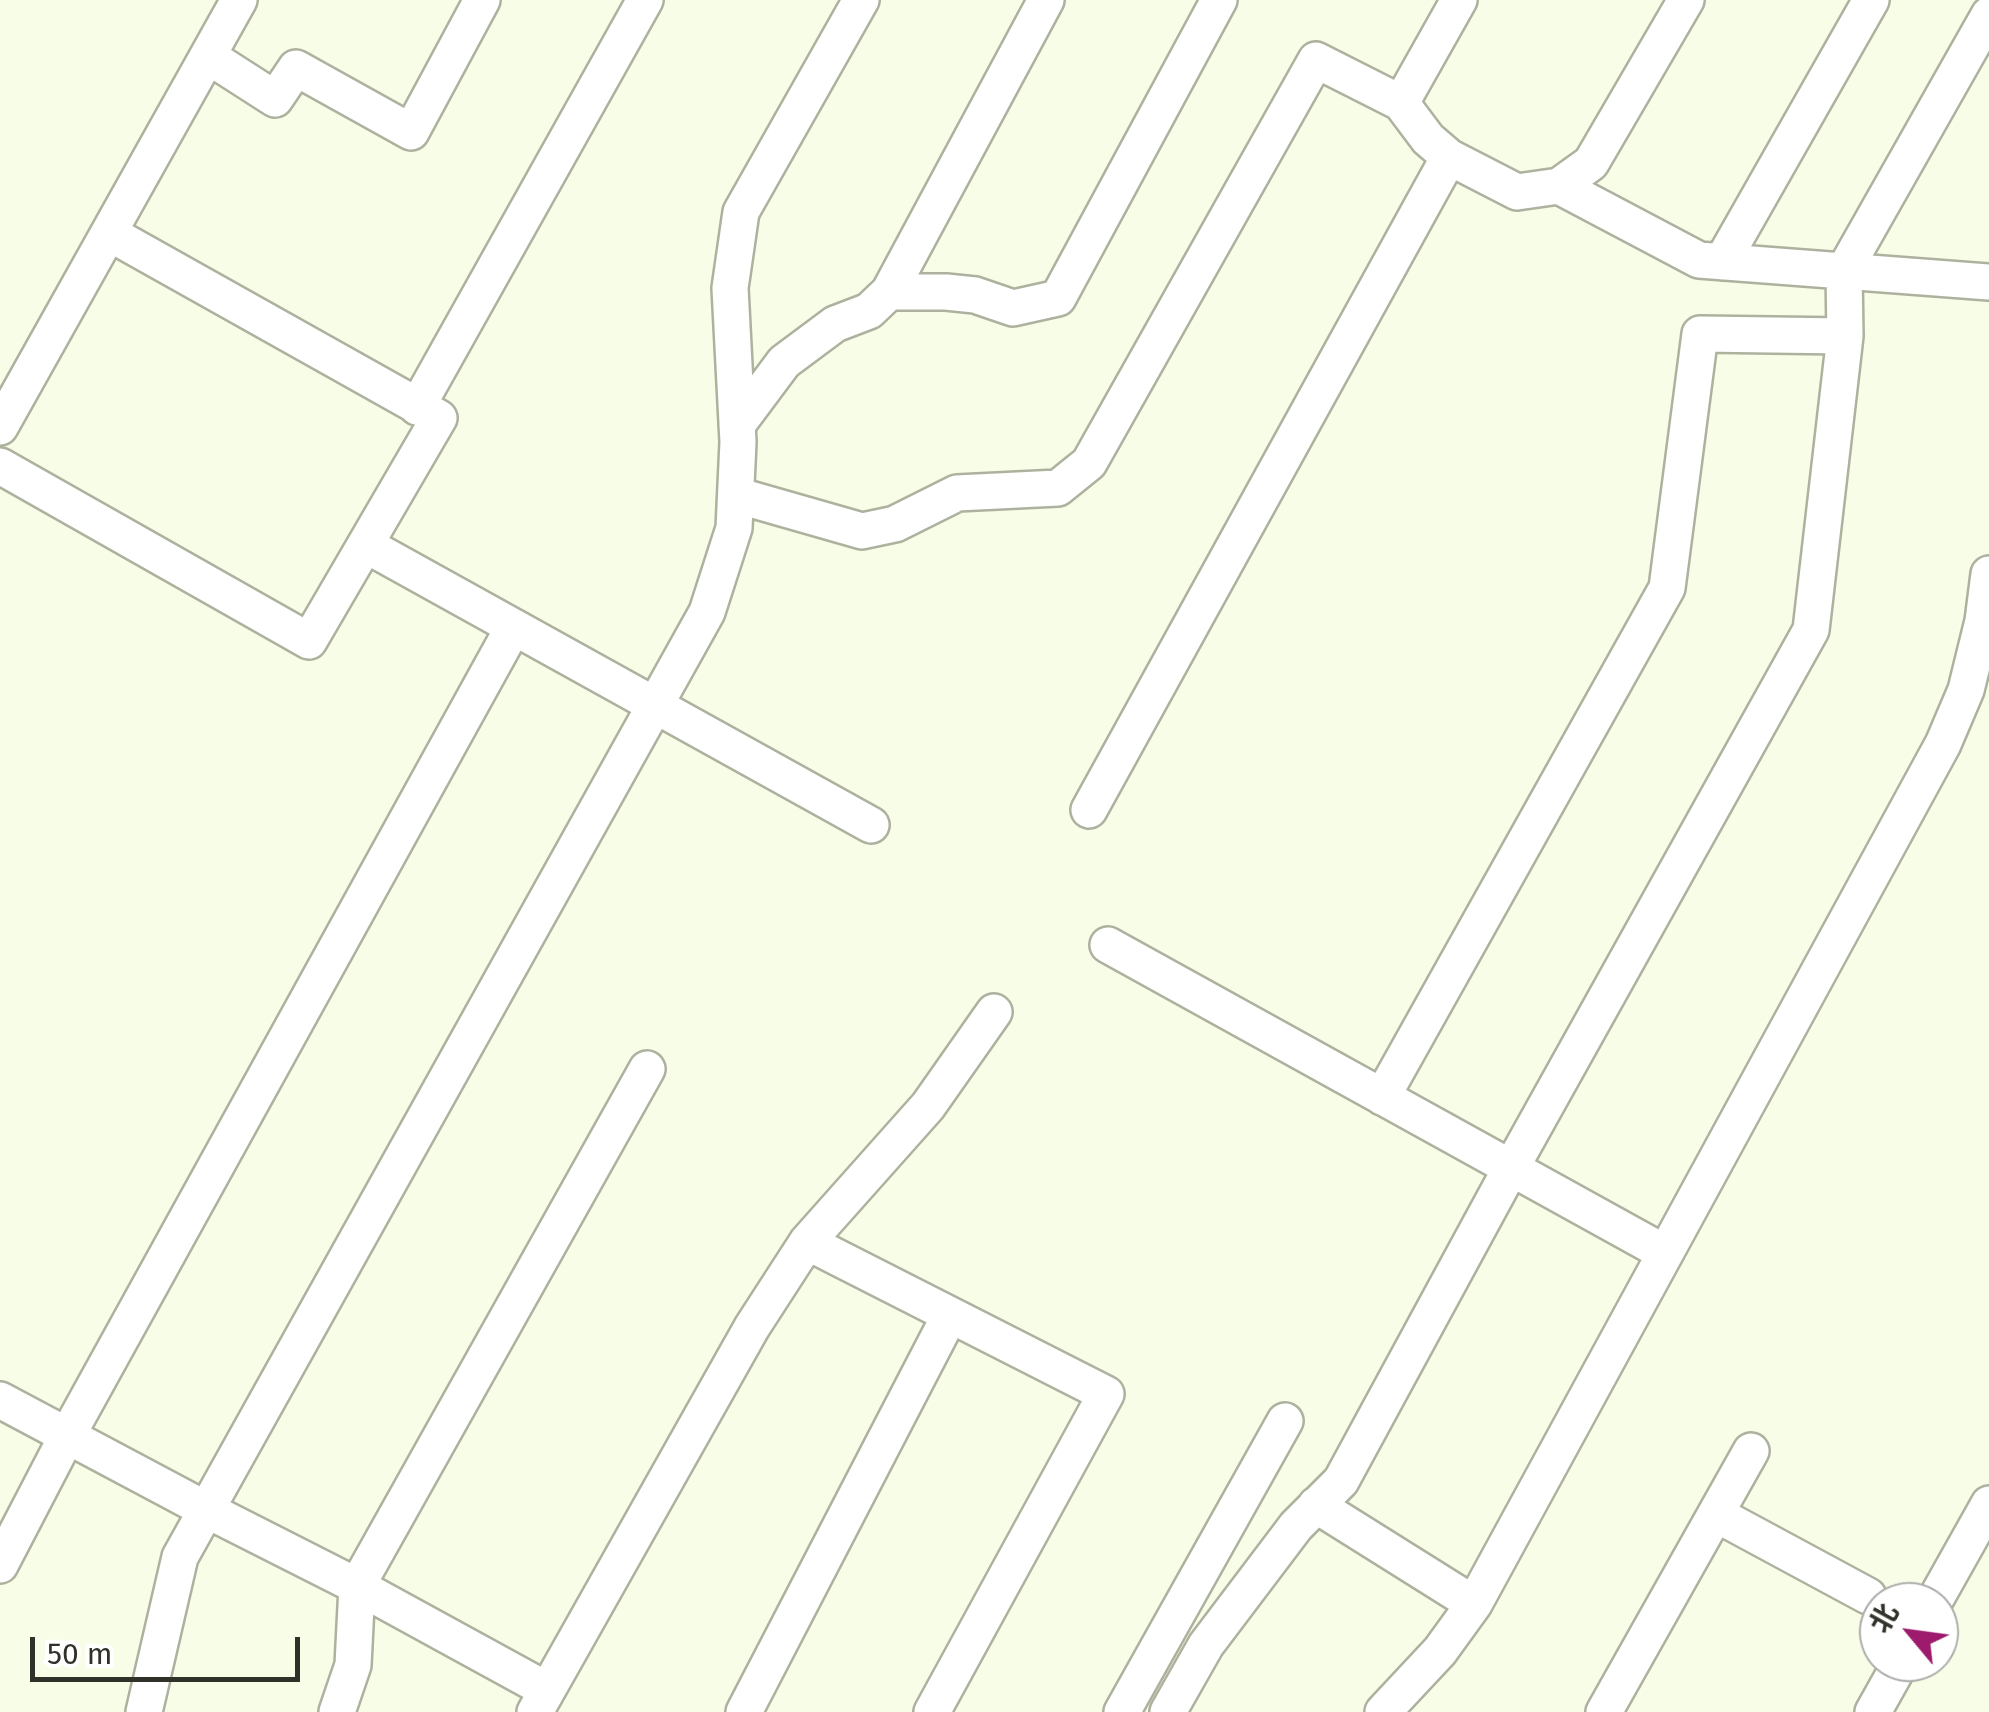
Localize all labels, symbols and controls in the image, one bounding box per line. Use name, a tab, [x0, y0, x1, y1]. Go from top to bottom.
north arrow	[1859, 1582, 1959, 1682]
text: 北	[1863, 1598, 1905, 1638]
scale bar	[35, 1617, 305, 1679]
text: 50 m	[47, 1636, 112, 1672]

